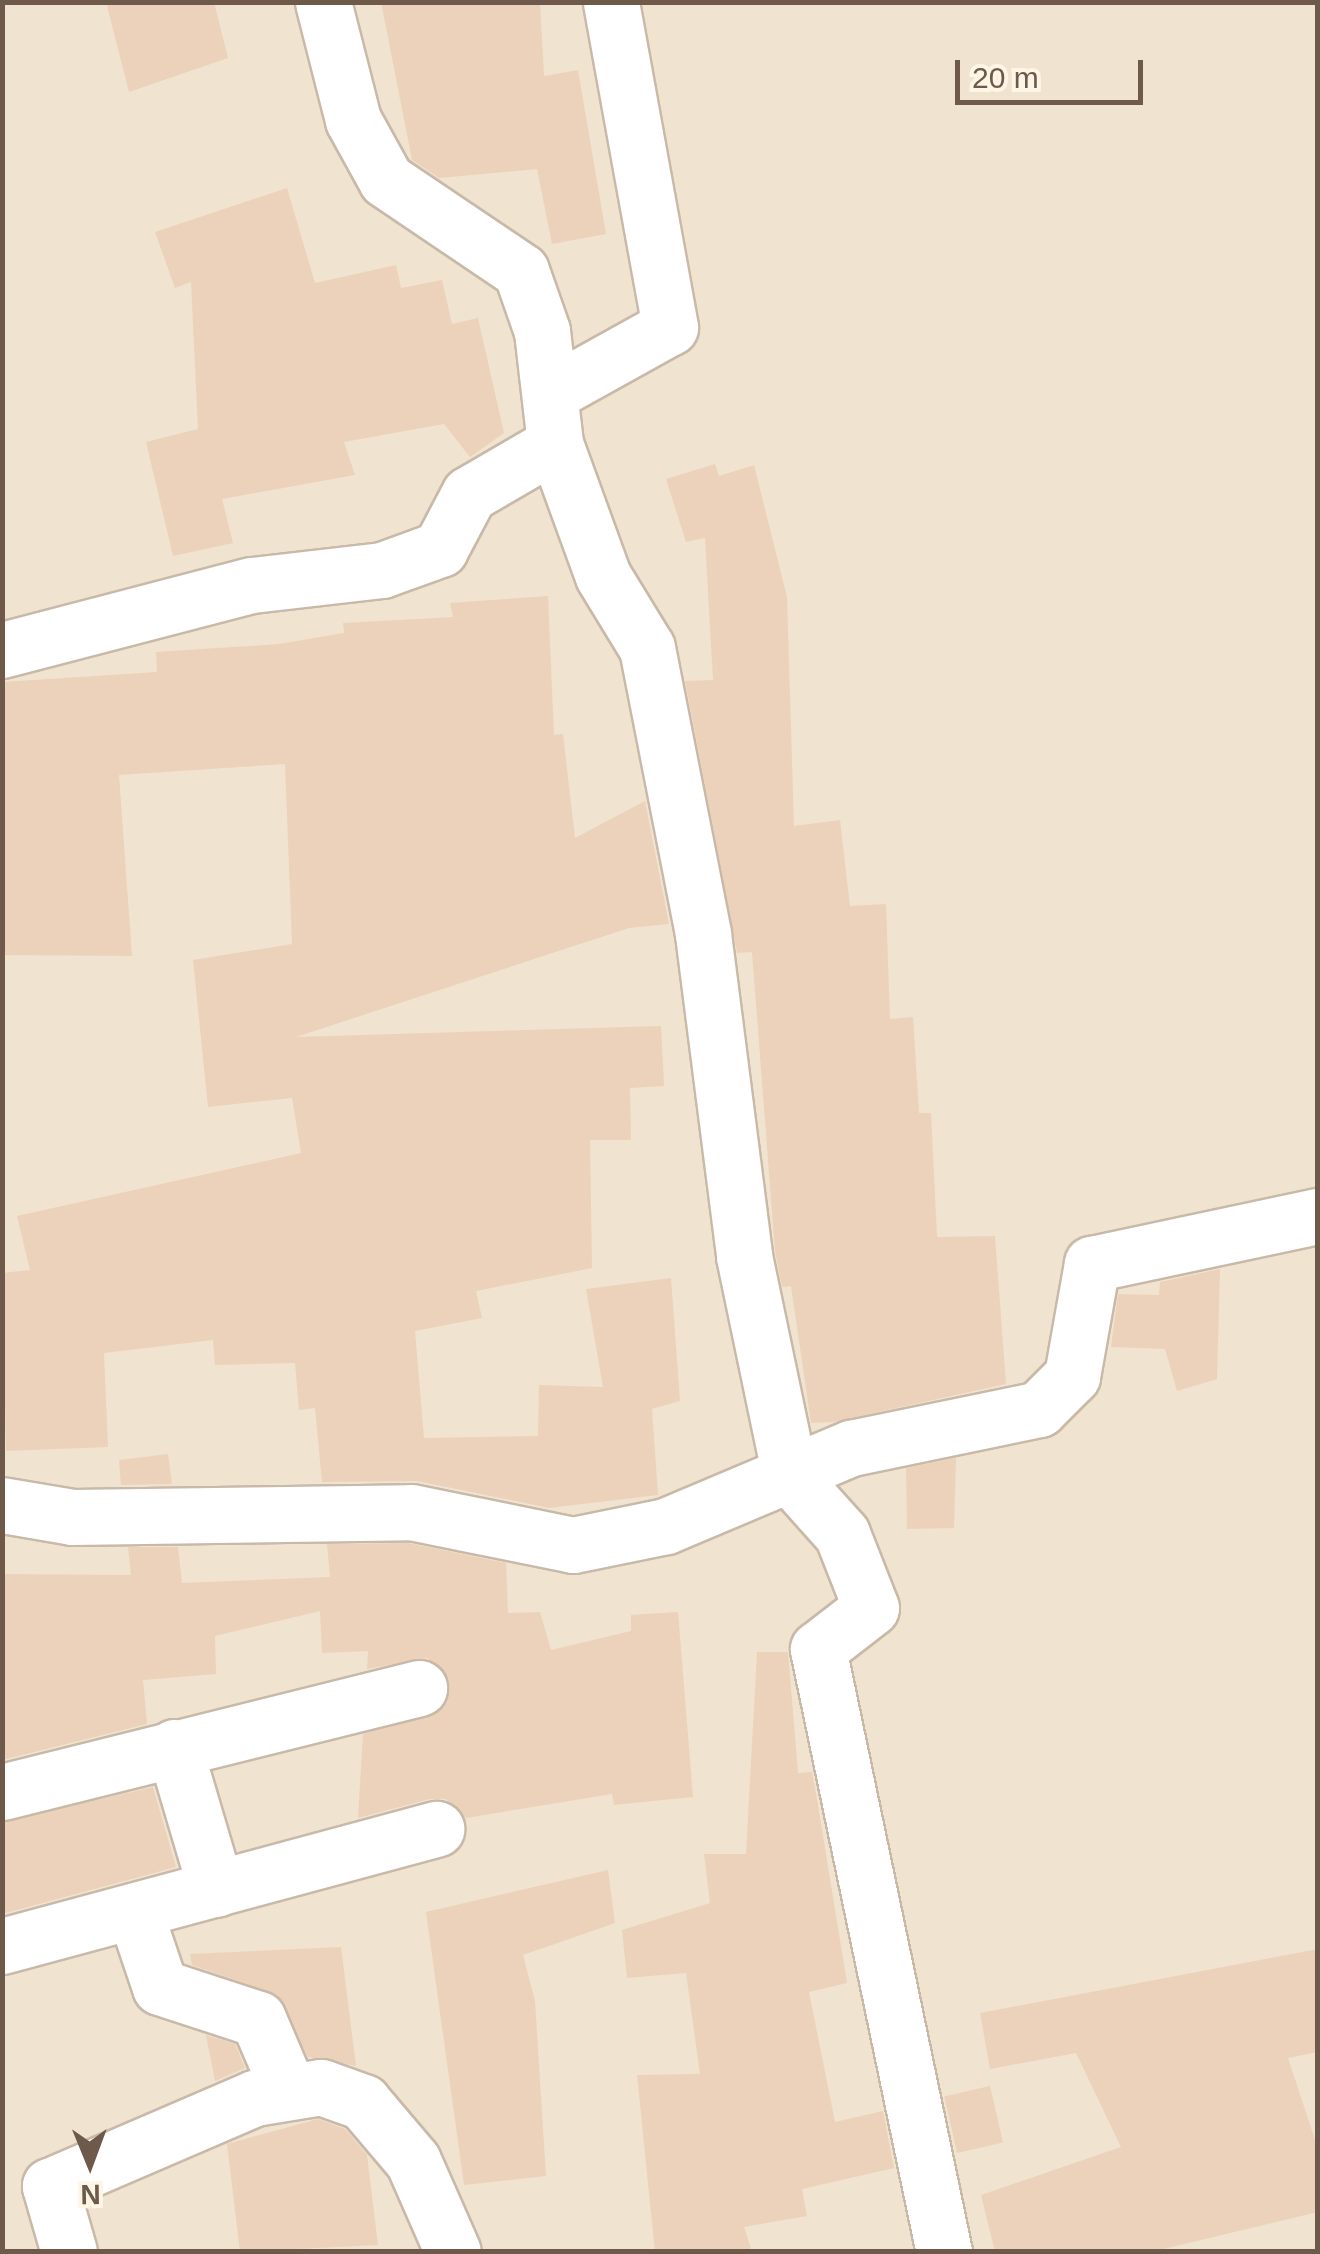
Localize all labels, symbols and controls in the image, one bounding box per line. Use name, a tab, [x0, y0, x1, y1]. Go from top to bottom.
scale bar	[960, 40, 1148, 102]
text: 20 m	[972, 61, 1039, 94]
north arrow	[40, 2114, 140, 2214]
text: N	[80, 2179, 101, 2210]

